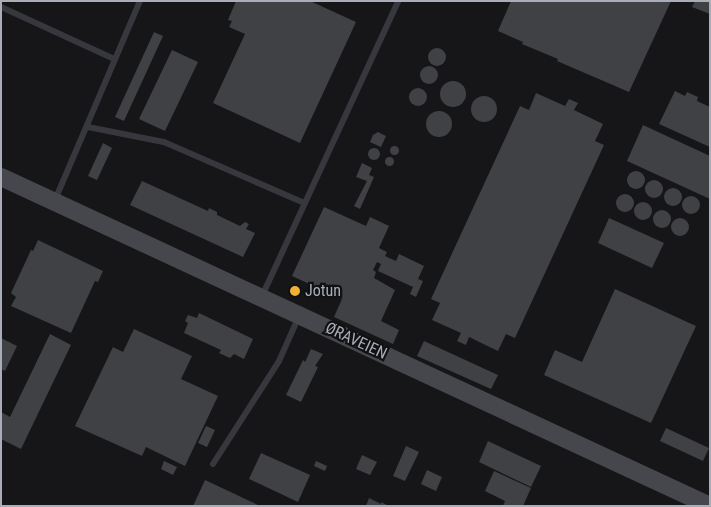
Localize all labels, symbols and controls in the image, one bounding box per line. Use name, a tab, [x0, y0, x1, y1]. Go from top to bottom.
place label: Jotun	[305, 281, 341, 301]
marker: Jotun	[289, 285, 301, 297]
street label: ØRAVEIEN	[322, 318, 390, 364]

